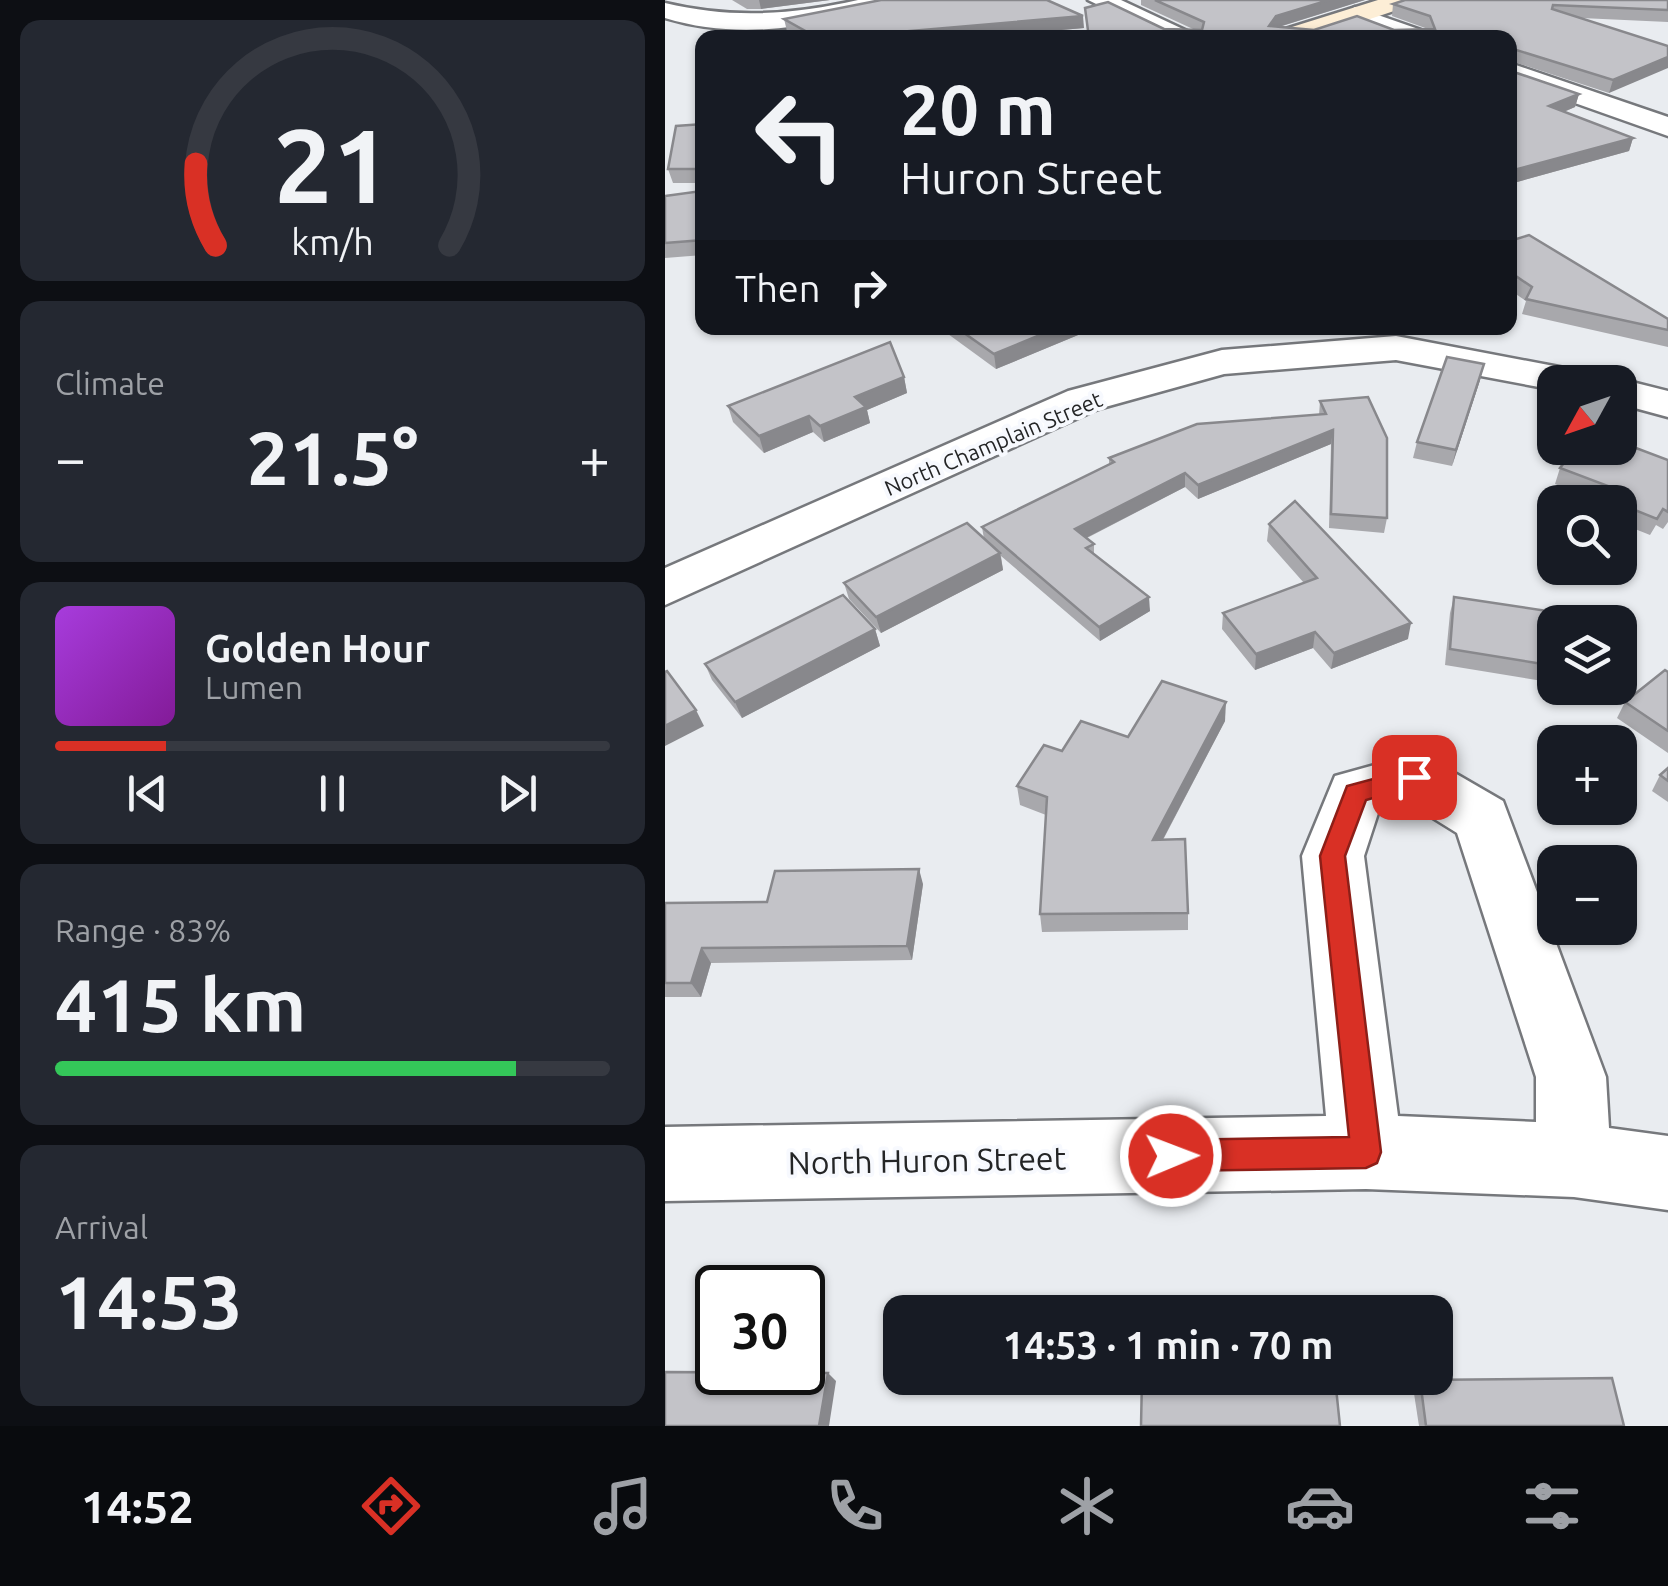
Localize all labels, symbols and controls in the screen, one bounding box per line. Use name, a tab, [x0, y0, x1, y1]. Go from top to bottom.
icon: left	[735, 70, 865, 200]
text: 20 m	[900, 70, 1056, 148]
text: 21	[274, 106, 391, 223]
text: Huron Street	[900, 152, 1162, 203]
text: km/h	[291, 222, 374, 262]
icon: right	[841, 260, 896, 315]
text: Then	[735, 267, 821, 309]
text: Climate	[55, 365, 165, 401]
north arrow	[1537, 365, 1637, 465]
map controls	[1537, 365, 1637, 945]
street label: North Champlain Street	[880, 386, 1106, 500]
text: 21.5°	[247, 415, 418, 499]
text: −	[55, 427, 86, 488]
text: +	[579, 427, 610, 488]
button: search	[1537, 485, 1637, 585]
button: layers	[1537, 605, 1637, 705]
text: Golden Hour	[205, 627, 430, 669]
text: Lumen	[205, 669, 303, 705]
button: +	[1537, 725, 1637, 825]
pin	[1372, 735, 1457, 820]
icon: arrive	[1387, 750, 1442, 805]
icon: previous	[120, 766, 175, 821]
icon: pause	[305, 766, 360, 821]
icon: next	[490, 766, 545, 821]
button: −	[1537, 845, 1637, 945]
text: Range · 83%	[55, 912, 231, 948]
text: 415 km	[55, 962, 306, 1046]
position arrow	[1119, 1104, 1223, 1208]
street label: North Huron Street	[788, 1140, 1067, 1180]
text: Arrival	[55, 1209, 148, 1245]
text: 14:53	[55, 1259, 243, 1343]
speed limit sign: 30	[695, 1265, 825, 1395]
text: 14:53 · 1 min · 70 m	[1003, 1324, 1333, 1366]
icon: directions	[356, 1471, 426, 1541]
icon: music	[588, 1471, 658, 1541]
icon: phone	[820, 1471, 890, 1541]
icon: climate	[1052, 1471, 1122, 1541]
icon: car	[1285, 1471, 1355, 1541]
icon: filters	[1517, 1471, 1587, 1541]
text: 14:52	[81, 1481, 194, 1532]

